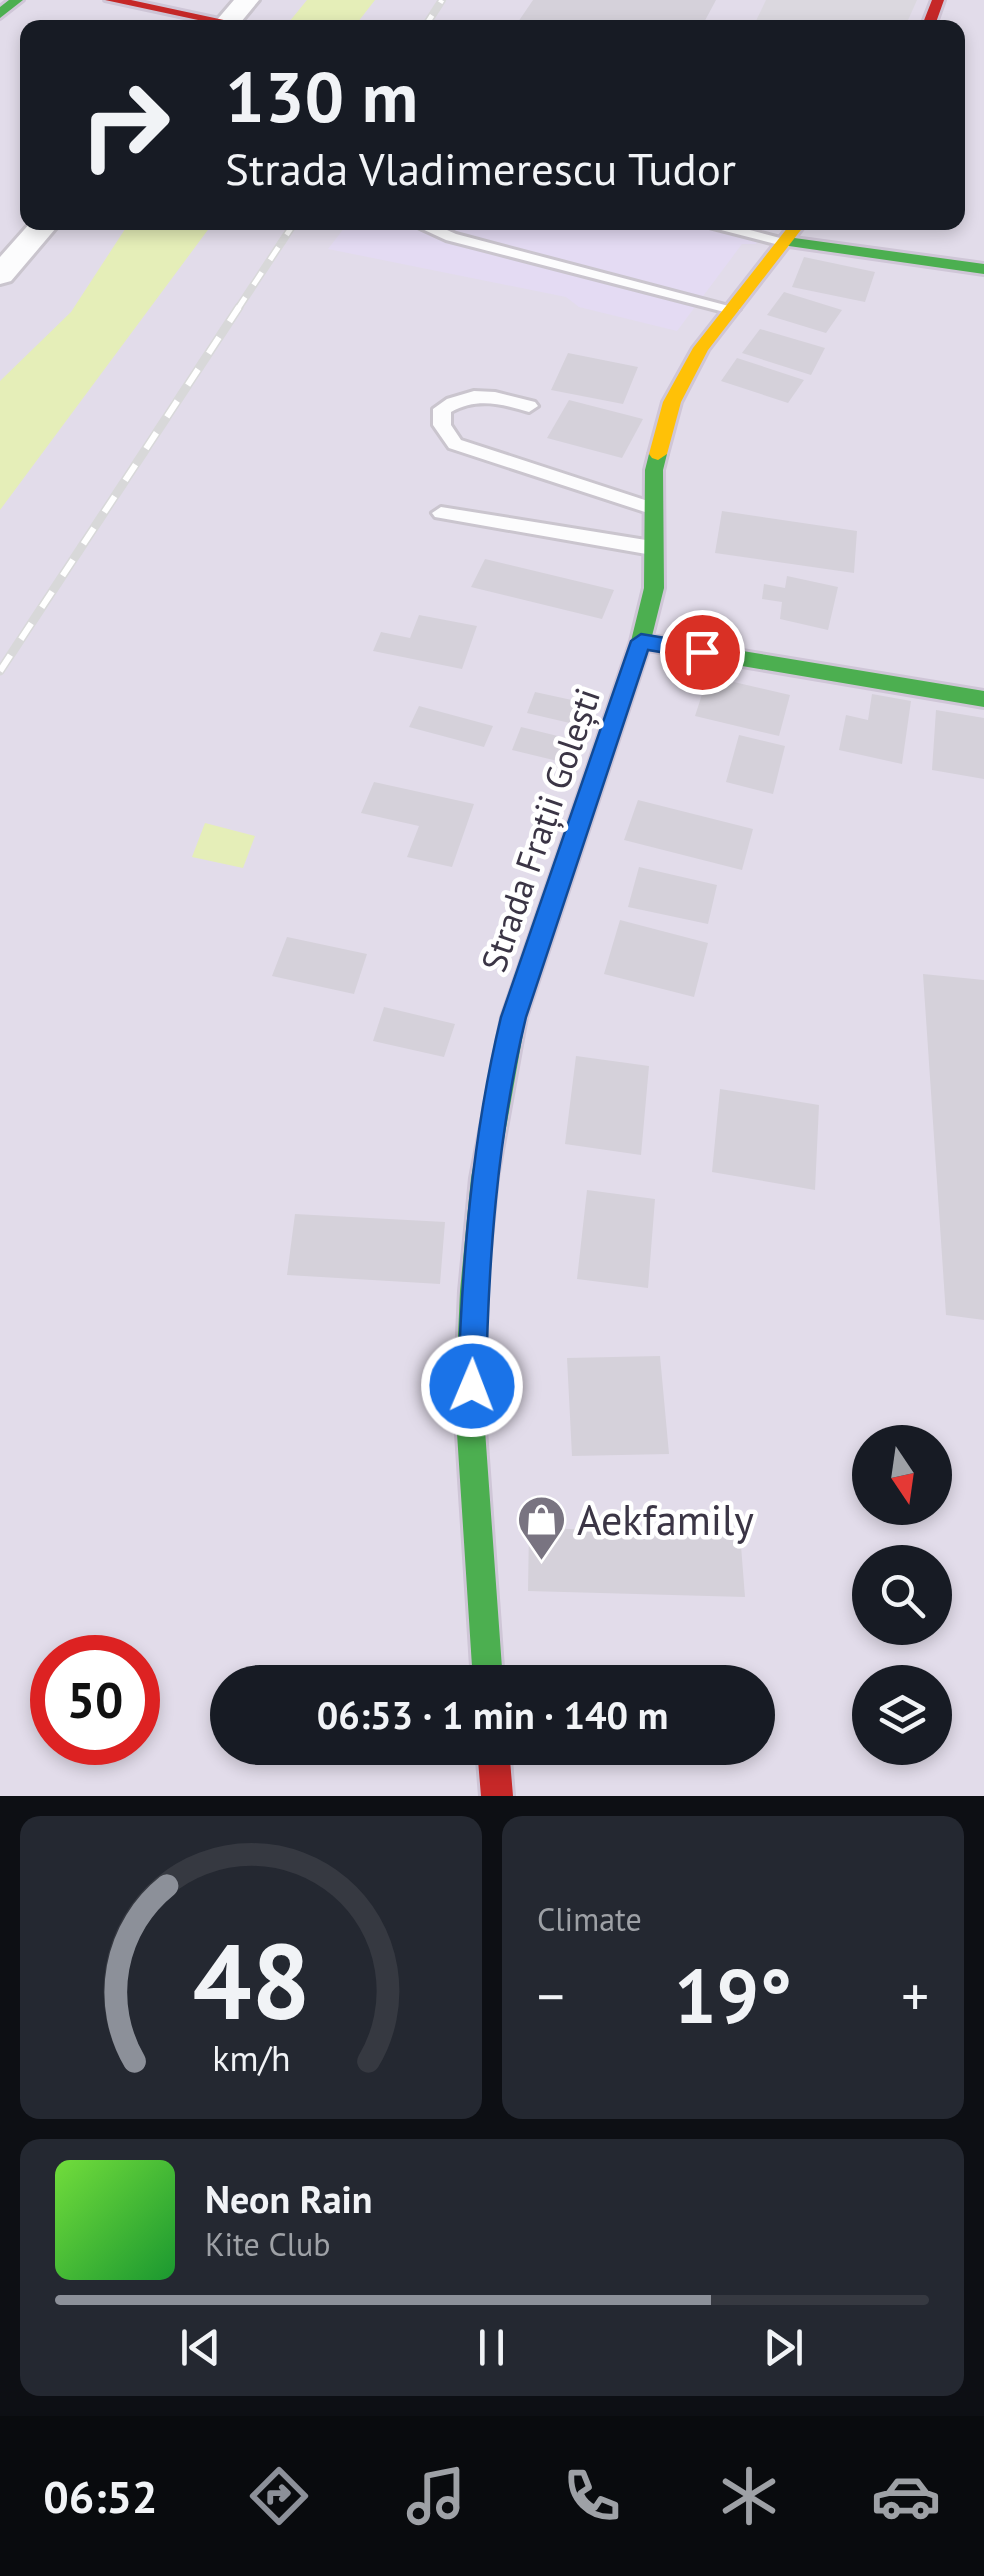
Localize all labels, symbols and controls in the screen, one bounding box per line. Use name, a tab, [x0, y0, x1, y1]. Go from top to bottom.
text: 130 m	[225, 51, 418, 141]
icon: right	[60, 60, 190, 190]
text: Strada Vladimerescu Tudor	[225, 139, 736, 197]
pin	[660, 610, 745, 695]
icon: arrive	[675, 625, 730, 680]
street label: Strada Frații Golești	[470, 682, 610, 977]
position arrow	[420, 1334, 524, 1438]
north arrow	[852, 1425, 952, 1525]
map controls	[852, 1425, 952, 1765]
place label: Aekfamily	[577, 1492, 754, 1547]
shop icon: Aekfamily	[516, 1494, 568, 1562]
button: search	[852, 1545, 952, 1645]
speed limit sign: 50	[30, 1635, 160, 1765]
button: layers	[852, 1665, 952, 1765]
text: 06:53 · 1 min · 140 m	[317, 1690, 668, 1739]
text: Climate	[537, 1898, 642, 1940]
text: 48	[192, 1913, 310, 2048]
text: 19°	[674, 1947, 792, 2044]
text: −	[537, 1960, 565, 2031]
text: +	[901, 1960, 929, 2031]
text: km/h	[212, 2035, 290, 2081]
text: Neon Rain	[205, 2174, 372, 2223]
text: Kite Club	[205, 2223, 331, 2265]
icon: previous	[173, 2320, 228, 2375]
icon: pause	[464, 2320, 519, 2375]
icon: next	[756, 2320, 811, 2375]
icon: directions	[244, 2461, 314, 2531]
icon: music	[401, 2461, 471, 2531]
icon: phone	[557, 2461, 627, 2531]
icon: climate	[714, 2461, 784, 2531]
icon: car	[871, 2461, 941, 2531]
text: 06:52	[43, 2467, 157, 2525]

